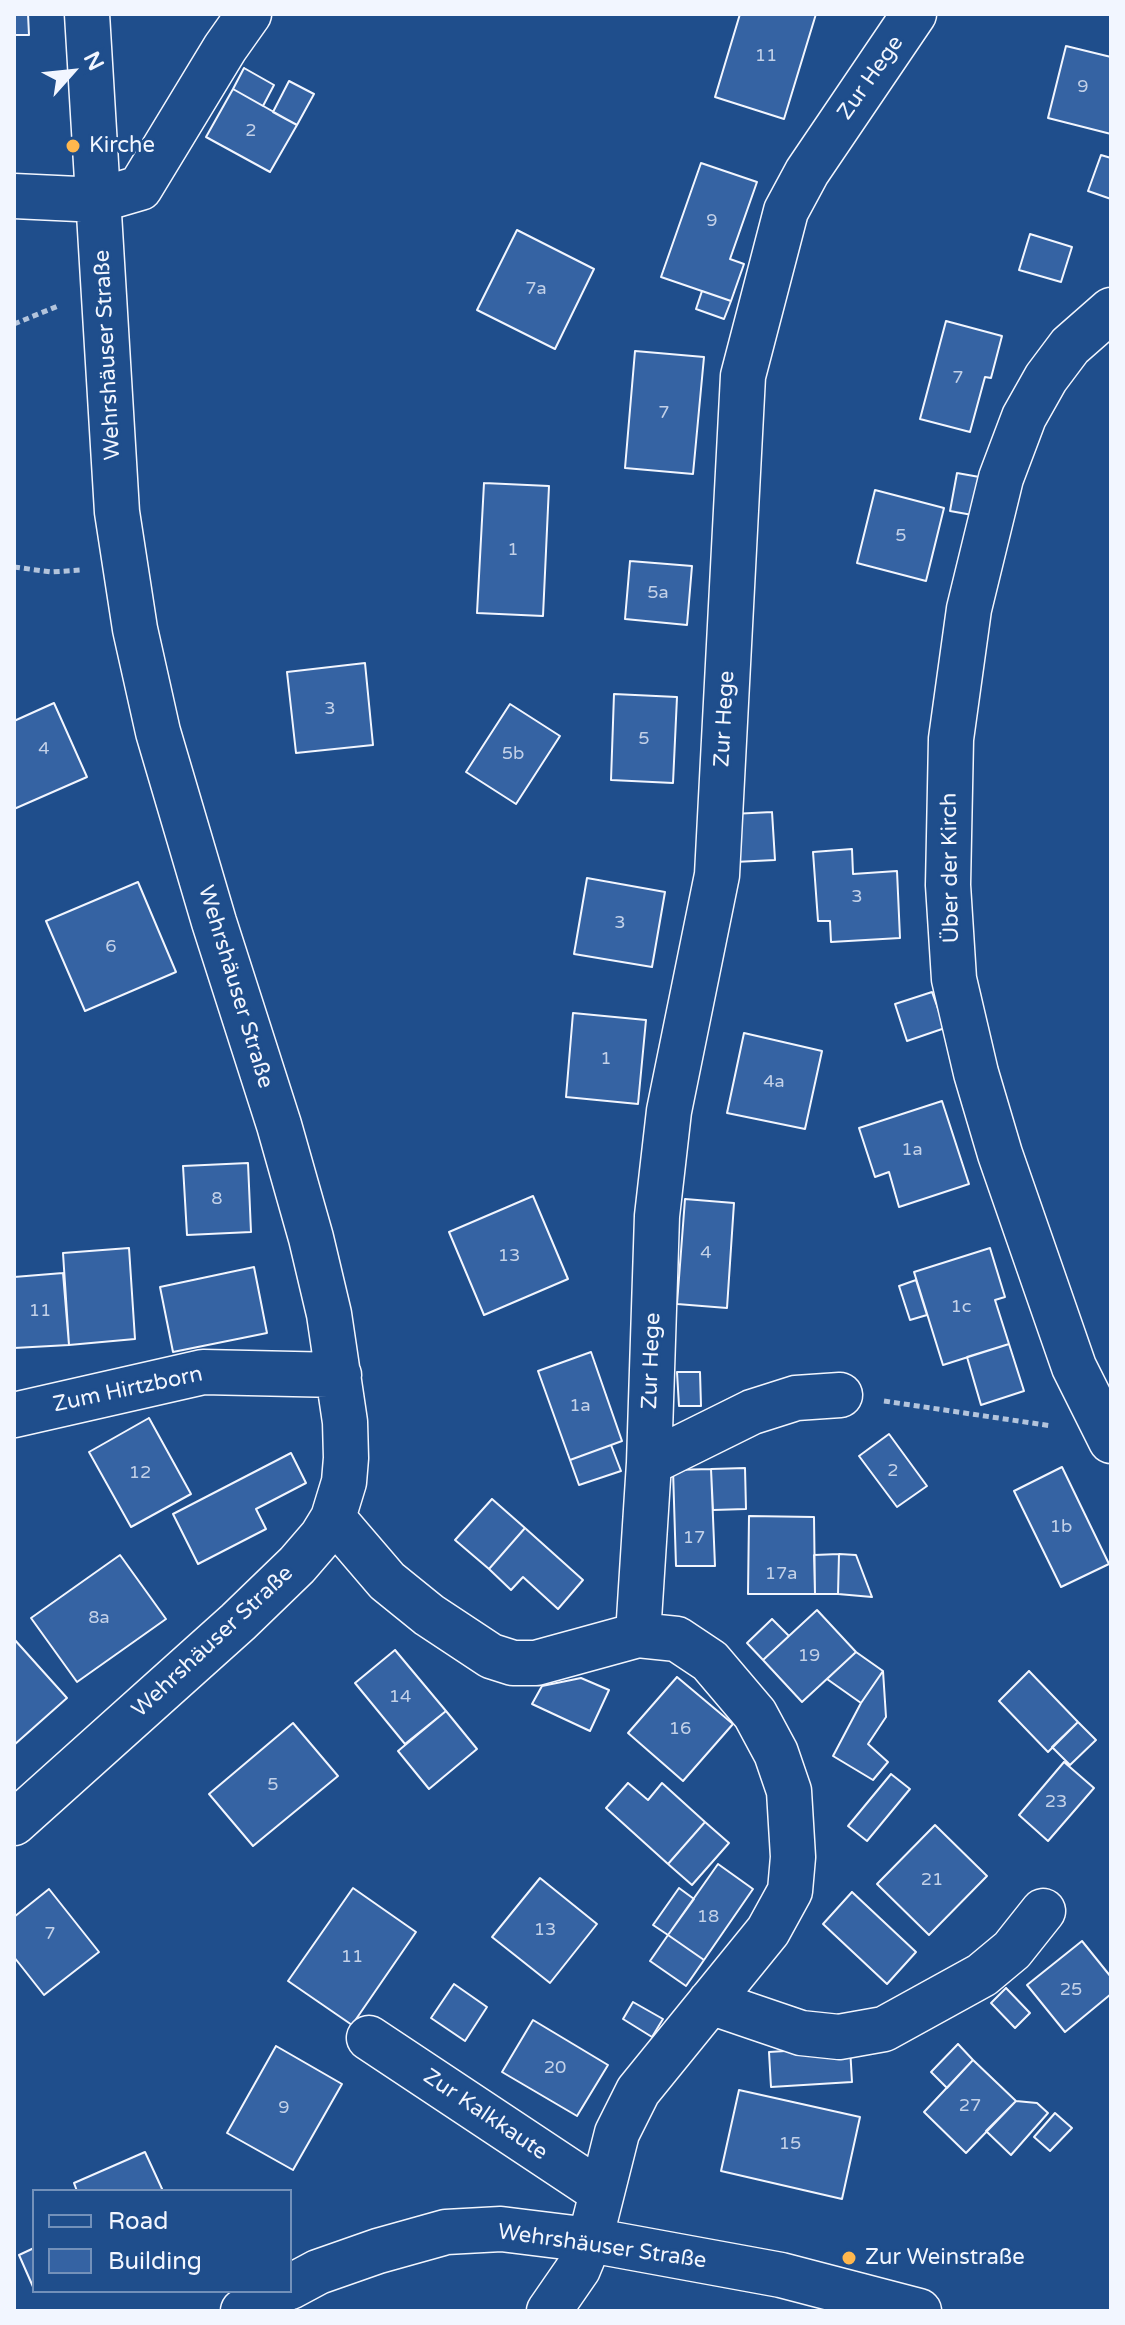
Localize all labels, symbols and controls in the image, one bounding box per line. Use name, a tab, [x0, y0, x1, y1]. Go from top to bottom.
street label: Zur Hege	[832, 31, 910, 125]
north arrow	[32, 32, 112, 112]
house number: 11	[755, 45, 777, 67]
text: N	[78, 47, 109, 75]
house number: 9	[1077, 76, 1089, 98]
house number: 2	[245, 120, 257, 142]
place label: Kirche	[89, 133, 155, 159]
marker: Kirche	[64, 137, 82, 155]
house number: 9	[706, 210, 718, 232]
street label: Wehrshäuser Straße	[89, 249, 127, 461]
house number: 7a	[525, 278, 547, 300]
house number: 7	[952, 367, 964, 389]
house number: 7	[658, 402, 670, 424]
house number: 5	[895, 525, 907, 547]
house number: 1	[507, 539, 519, 561]
house number: 5a	[647, 582, 669, 604]
street label: Zur Hege	[709, 670, 741, 768]
house number: 3	[324, 698, 336, 720]
house number: 5	[638, 728, 650, 750]
house number: 4	[38, 738, 50, 760]
house number: 5b	[502, 743, 524, 765]
street label: Über der Kirch	[936, 792, 966, 944]
street label: Wehrshäuser Straße	[192, 883, 278, 1091]
house number: 3	[851, 886, 863, 908]
house number: 3	[614, 912, 626, 934]
house number: 6	[105, 936, 117, 958]
house number: 1	[600, 1048, 612, 1070]
house number: 4a	[763, 1071, 785, 1093]
house number: 1a	[901, 1139, 923, 1161]
house number: 8	[211, 1188, 223, 1210]
house number: 4	[700, 1242, 712, 1264]
house number: 13	[498, 1245, 520, 1267]
house number: 1c	[951, 1296, 971, 1318]
house number: 11	[29, 1300, 51, 1322]
street label: Zur Hege	[637, 1312, 667, 1410]
street label: Zum Hirtzborn	[51, 1361, 205, 1419]
house number: 1a	[569, 1395, 591, 1417]
house number: 2	[887, 1460, 899, 1482]
house number: 12	[129, 1462, 151, 1484]
house number: 1b	[1050, 1516, 1072, 1538]
house number: 17	[683, 1527, 705, 1549]
street label: Wehrshäuser Straße	[127, 1561, 299, 1723]
house number: 17a	[765, 1563, 797, 1585]
house number: 8a	[88, 1607, 110, 1629]
house number: 19	[798, 1645, 820, 1667]
house number: 14	[389, 1686, 411, 1708]
house number: 16	[669, 1718, 691, 1740]
house number: 5	[267, 1774, 279, 1796]
house number: 23	[1045, 1791, 1067, 1813]
house number: 21	[921, 1869, 943, 1891]
house number: 18	[697, 1906, 719, 1928]
house number: 13	[534, 1919, 556, 1941]
house number: 7	[44, 1923, 56, 1945]
house number: 11	[341, 1946, 363, 1968]
house number: 25	[1060, 1979, 1082, 2001]
house number: 20	[544, 2057, 566, 2079]
street label: Zur Kalkkaute	[418, 2064, 552, 2166]
house number: 27	[959, 2095, 981, 2117]
house number: 9	[278, 2097, 290, 2119]
house number: 15	[779, 2133, 801, 2155]
legend	[32, 2189, 292, 2293]
text: Road	[108, 2207, 168, 2236]
street label: Wehrshäuser Straße	[496, 2219, 708, 2275]
place label: Zur Weinstraße	[865, 2245, 1025, 2271]
text: Building	[108, 2247, 202, 2276]
marker: Zur Weinstraße	[840, 2249, 858, 2267]

